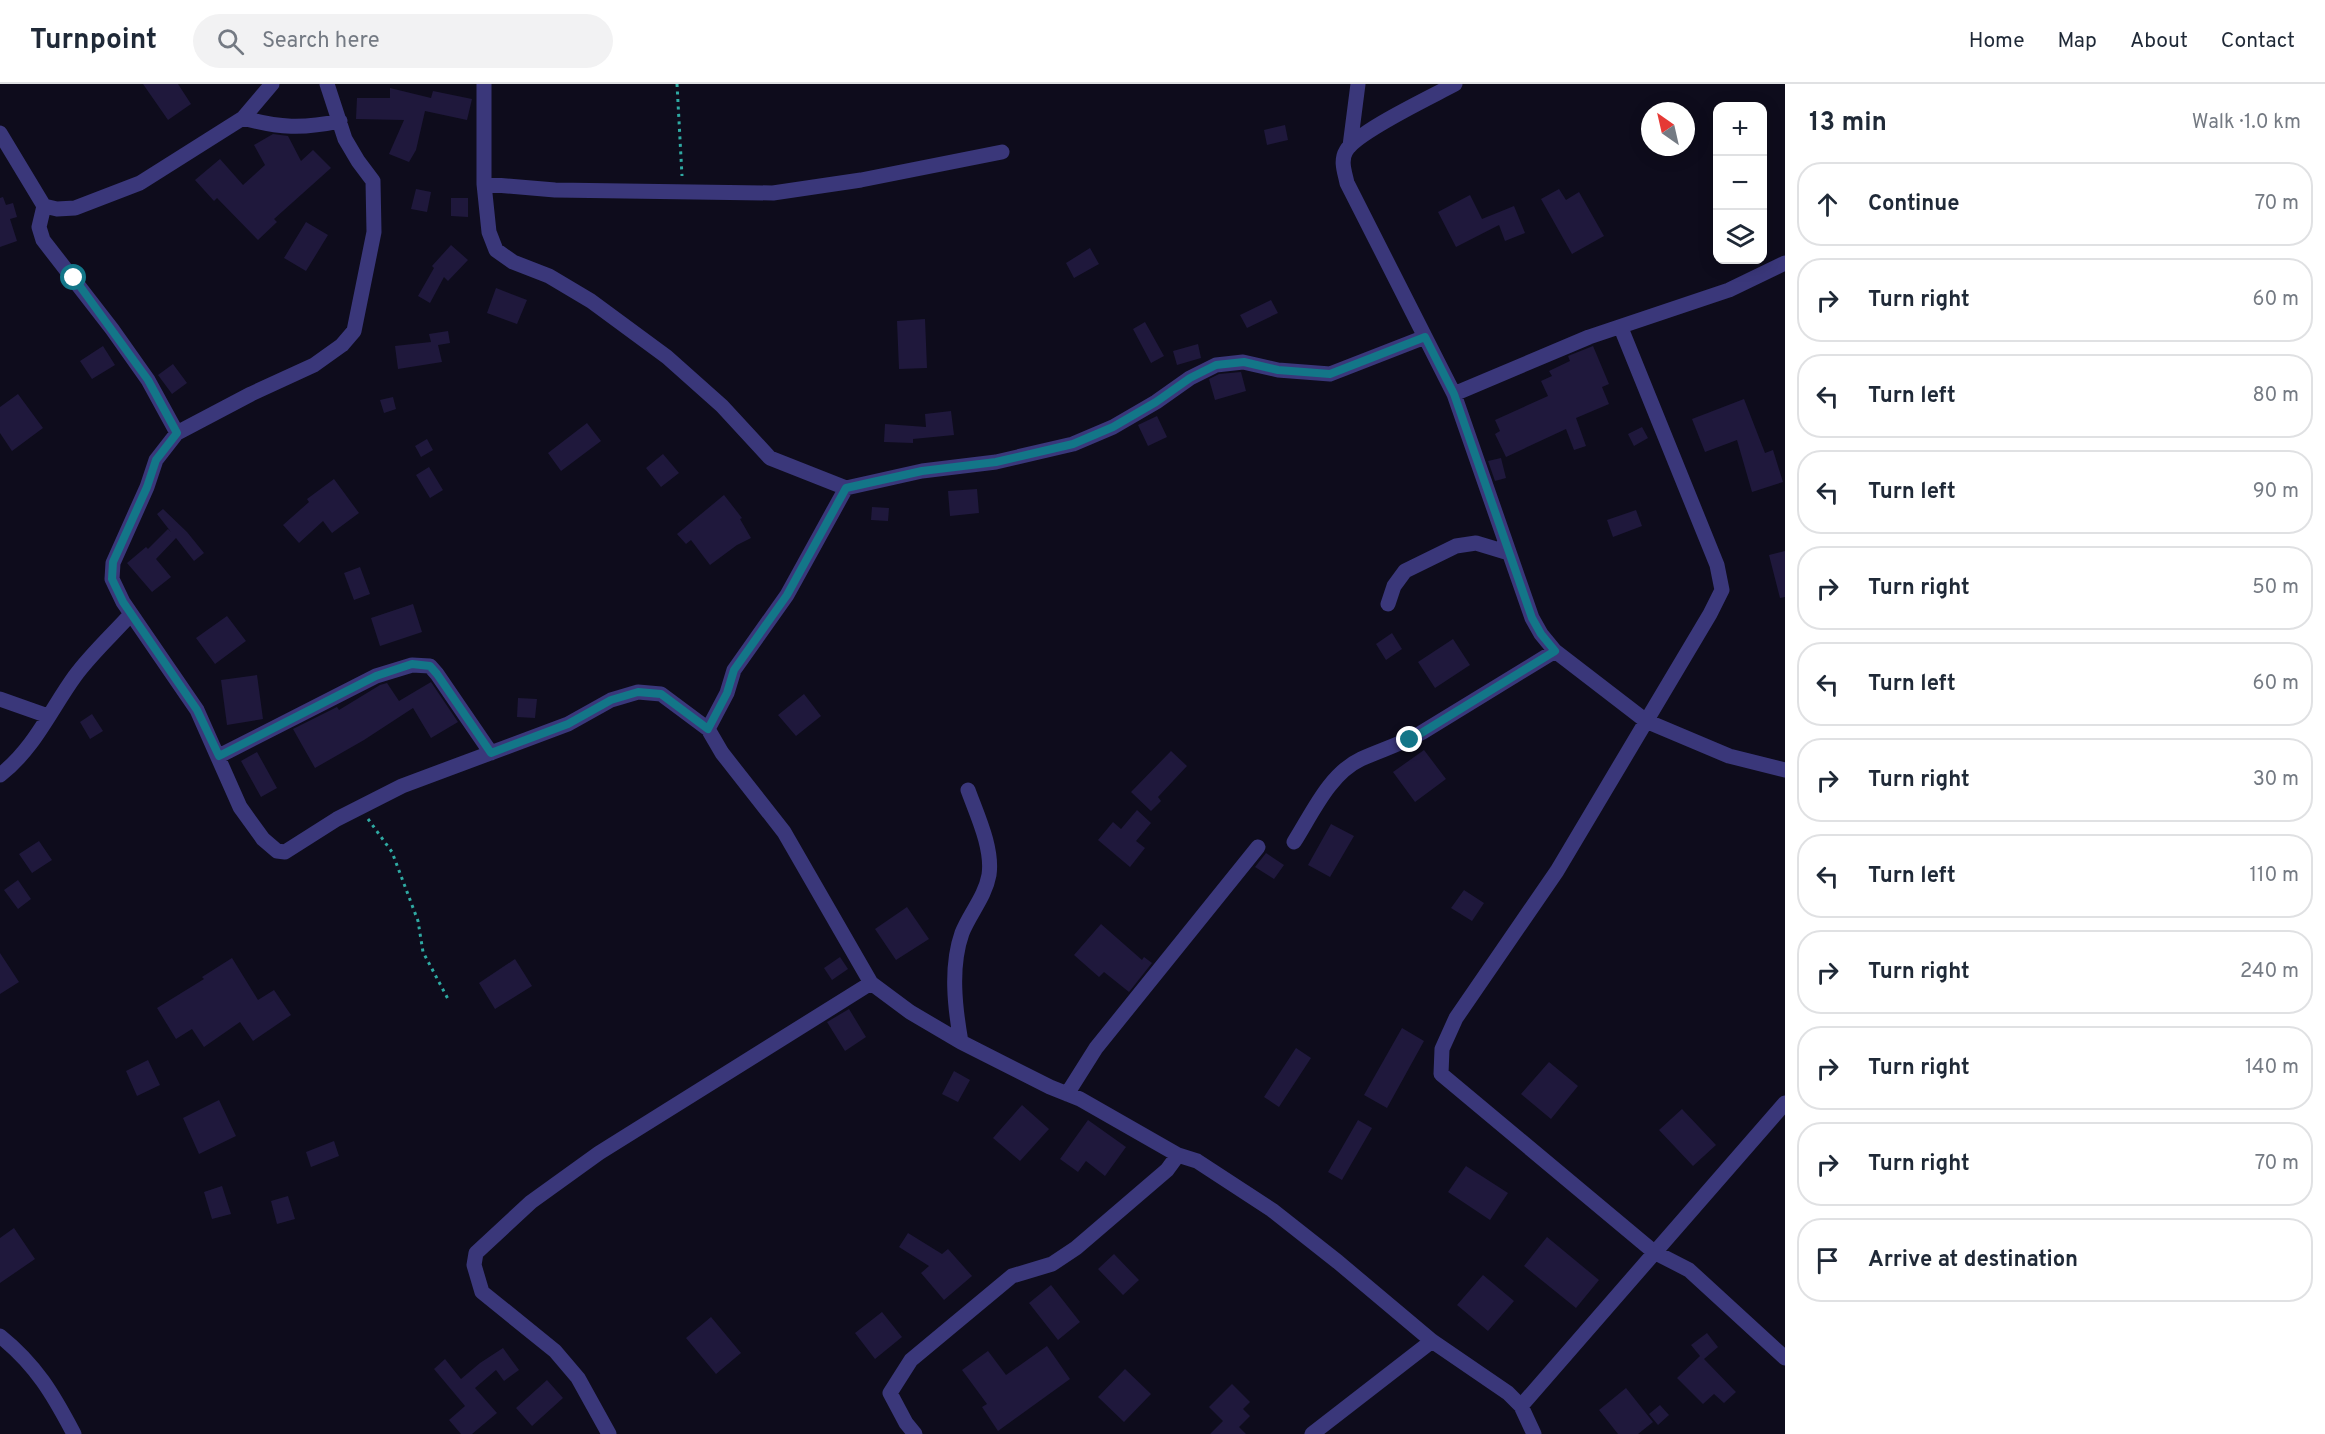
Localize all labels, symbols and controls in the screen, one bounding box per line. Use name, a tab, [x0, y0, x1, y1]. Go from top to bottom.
search box	[193, 14, 613, 68]
text: Turnpoint	[30, 23, 157, 59]
icon: search	[214, 25, 247, 58]
text: Search here	[262, 28, 379, 55]
text: Home	[1969, 28, 2025, 55]
text: Map	[2058, 28, 2097, 55]
text: About	[2130, 28, 2188, 55]
text: Contact	[2221, 28, 2295, 55]
north arrow	[1641, 102, 1695, 156]
map controls	[1713, 102, 1767, 264]
button: +	[1713, 102, 1767, 156]
text: 13 min	[1809, 107, 1887, 140]
text: Walk · 1.0 km	[2192, 110, 2301, 136]
button: −	[1713, 156, 1767, 210]
icon: ahead	[1811, 188, 1844, 221]
text: Continue	[1868, 191, 1959, 218]
text: 70 m	[2255, 191, 2299, 217]
button: layers	[1713, 210, 1767, 264]
route start	[60, 264, 86, 290]
icon: right	[1811, 284, 1844, 317]
text: Turn right	[1868, 287, 1970, 314]
text: 60 m	[2253, 287, 2299, 313]
icon: left	[1811, 380, 1844, 413]
text: Turn left	[1868, 383, 1956, 410]
text: 80 m	[2253, 383, 2299, 409]
icon: left	[1811, 476, 1844, 509]
text: Turn left	[1868, 479, 1956, 506]
text: 90 m	[2253, 479, 2299, 505]
icon: right	[1811, 572, 1844, 605]
text: Turn right	[1868, 575, 1970, 602]
text: 50 m	[2252, 575, 2299, 601]
icon: left	[1811, 668, 1844, 701]
text: Turn left	[1868, 671, 1956, 698]
text: 60 m	[2253, 671, 2299, 697]
route end	[1396, 726, 1422, 752]
icon: right	[1811, 764, 1844, 797]
text: Turn right	[1868, 767, 1970, 794]
text: 30 m	[2253, 767, 2299, 793]
icon: left	[1811, 860, 1844, 893]
text: Turn left	[1868, 863, 1956, 890]
text: 110 m	[2250, 863, 2299, 889]
icon: right	[1811, 956, 1844, 989]
text: Turn right	[1868, 959, 1970, 986]
text: 240 m	[2240, 959, 2299, 985]
icon: right	[1811, 1052, 1844, 1085]
text: Turn right	[1868, 1055, 1970, 1082]
text: 140 m	[2245, 1055, 2299, 1081]
icon: right	[1811, 1148, 1844, 1181]
text: Turn right	[1868, 1151, 1970, 1178]
text: 70 m	[2255, 1151, 2299, 1177]
icon: arrive	[1811, 1244, 1844, 1277]
text: Arrive at destination	[1868, 1247, 2078, 1274]

